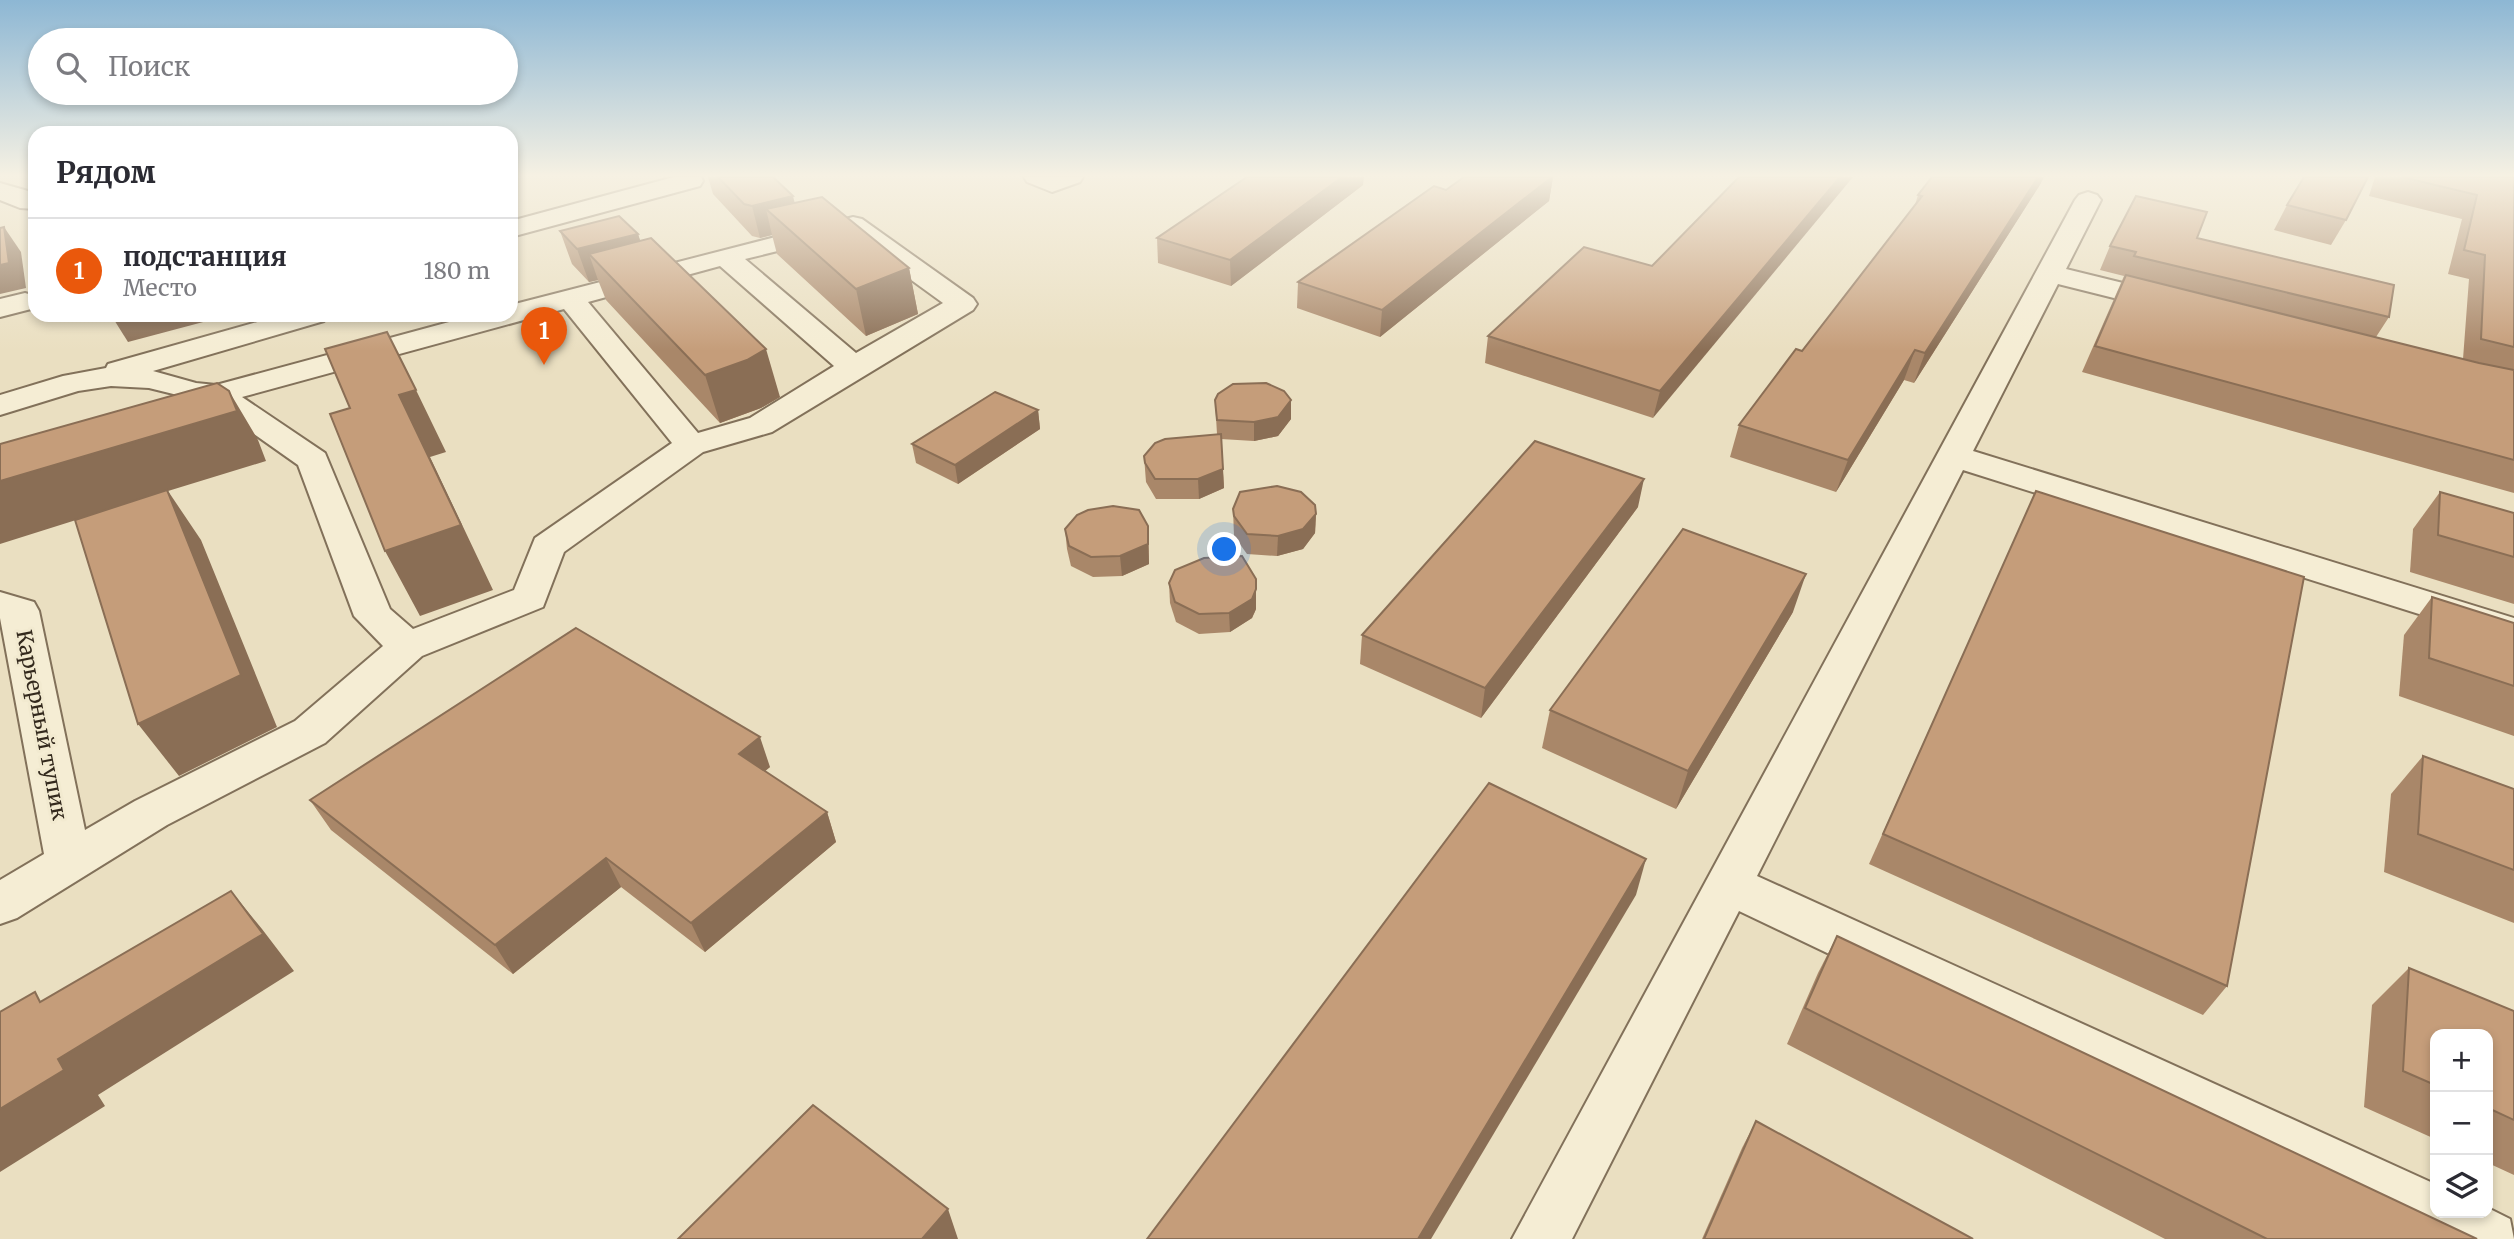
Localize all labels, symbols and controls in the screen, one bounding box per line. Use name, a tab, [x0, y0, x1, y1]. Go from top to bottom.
search box	[28, 28, 518, 105]
icon: search	[52, 48, 90, 86]
text: Поиск	[108, 50, 190, 83]
text: Рядом	[56, 153, 156, 191]
text: подстанция	[123, 240, 287, 273]
text: 1	[74, 256, 84, 285]
text: 180 m	[424, 256, 490, 285]
text: Место	[123, 273, 197, 302]
pin: 1	[521, 307, 567, 365]
your location	[1207, 532, 1241, 566]
street label: Карьерный тупик	[10, 627, 74, 823]
map controls	[2430, 1029, 2493, 1218]
button: +	[2430, 1029, 2493, 1092]
button: −	[2430, 1092, 2493, 1155]
button: layers	[2430, 1155, 2493, 1218]

